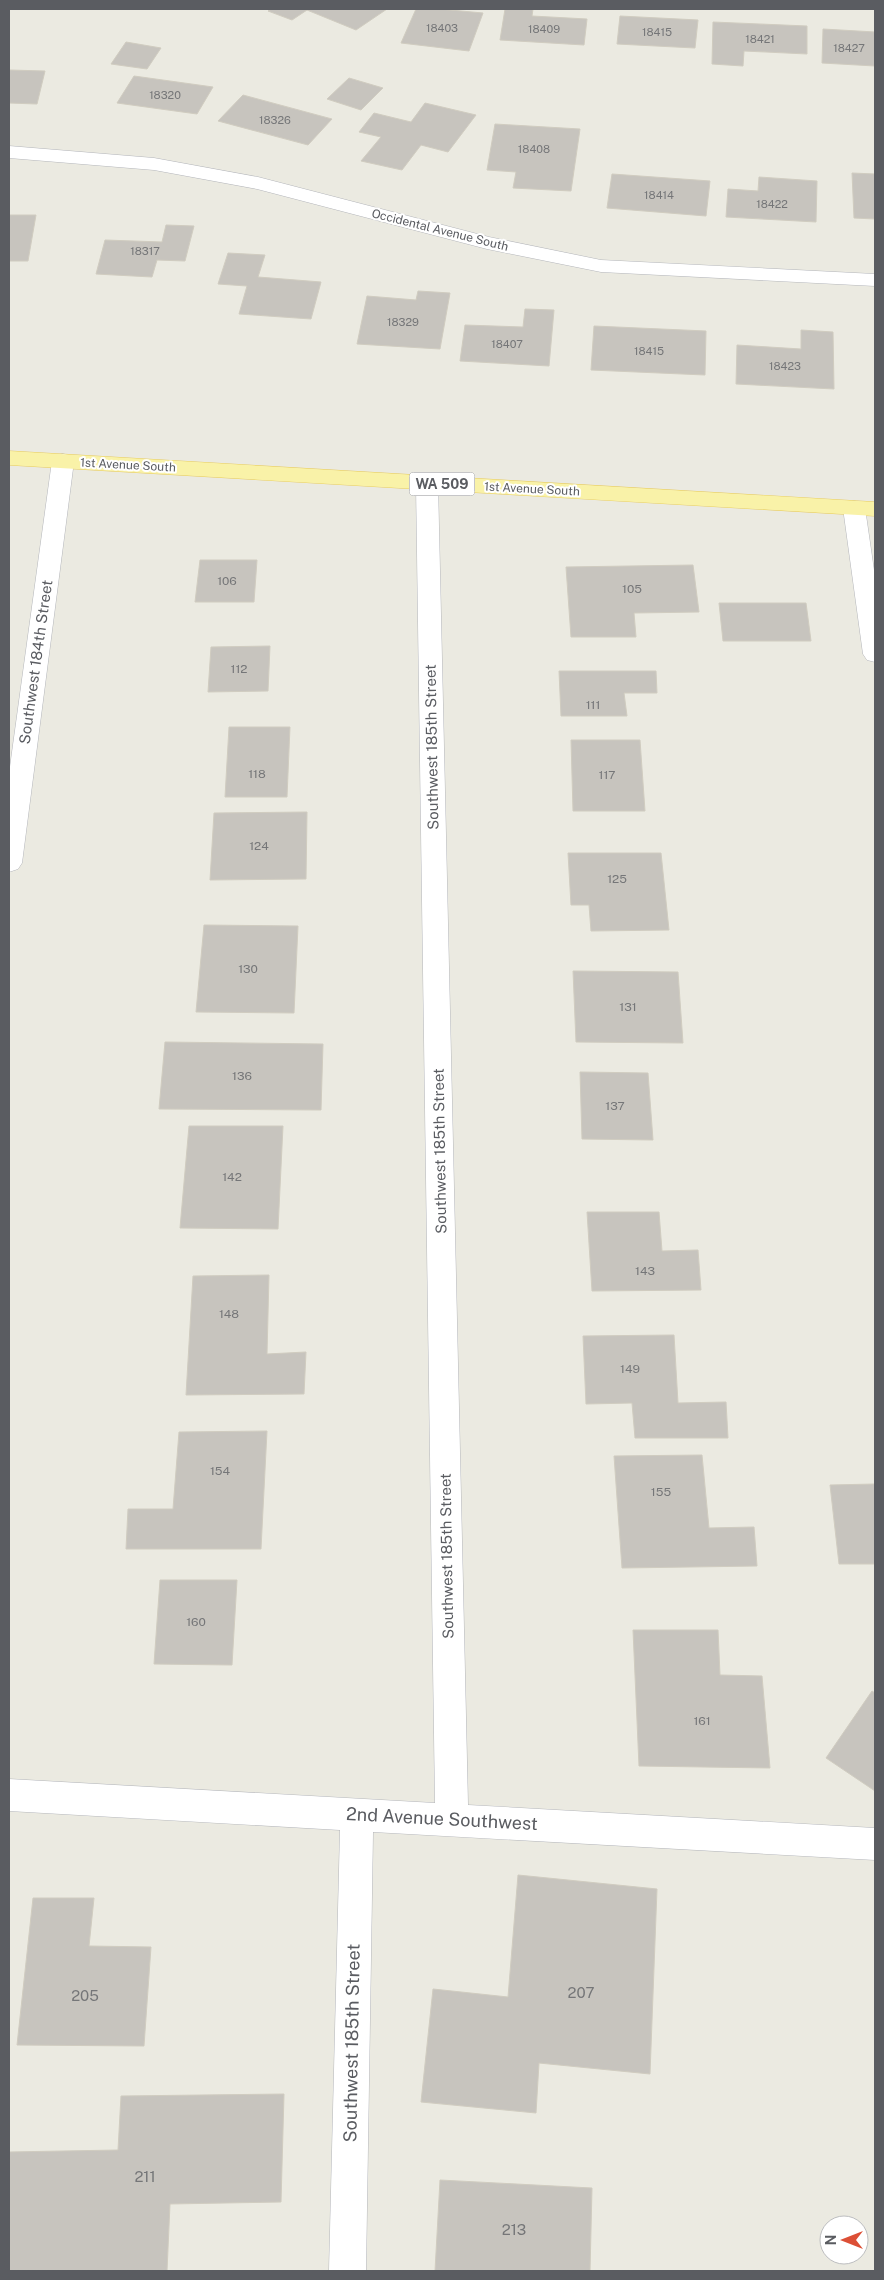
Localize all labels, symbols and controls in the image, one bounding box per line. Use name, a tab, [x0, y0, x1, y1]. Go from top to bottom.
house number: 18403	[426, 22, 458, 34]
house number: 18409	[528, 23, 560, 35]
house number: 18415	[642, 26, 672, 38]
house number: 18421	[745, 33, 775, 45]
house number: 18427	[833, 42, 865, 54]
house number: 18320	[149, 89, 181, 101]
house number: 18326	[259, 114, 291, 126]
house number: 18408	[518, 143, 550, 155]
house number: 18414	[644, 189, 674, 201]
house number: 18422	[756, 198, 788, 210]
street label: Occidental Avenue South	[370, 206, 510, 254]
house number: 18317	[130, 245, 160, 257]
house number: 18329	[387, 316, 419, 328]
house number: 18407	[491, 338, 523, 350]
house number: 18415	[634, 345, 664, 357]
house number: 18423	[769, 360, 801, 372]
street label: 1st Avenue South	[80, 456, 176, 475]
road number: WA 509	[410, 472, 474, 496]
street label: 1st Avenue South	[484, 480, 580, 499]
house number: 106	[217, 574, 237, 588]
street label: Southwest 184th Street	[16, 579, 55, 745]
house number: 105	[622, 582, 642, 596]
house number: 112	[231, 662, 247, 676]
street label: Southwest 185th Street	[422, 664, 441, 830]
house number: 111	[586, 698, 600, 712]
house number: 118	[248, 767, 266, 781]
house number: 117	[599, 768, 615, 782]
house number: 124	[249, 839, 269, 853]
house number: 125	[607, 872, 627, 886]
house number: 130	[238, 962, 258, 976]
house number: 131	[619, 1000, 637, 1014]
street label: Southwest 185th Street	[430, 1068, 449, 1234]
house number: 136	[232, 1069, 252, 1083]
house number: 137	[605, 1099, 625, 1113]
house number: 142	[222, 1170, 242, 1184]
house number: 143	[635, 1264, 655, 1278]
house number: 148	[219, 1307, 239, 1321]
house number: 149	[620, 1362, 640, 1376]
house number: 154	[210, 1464, 231, 1478]
street label: Southwest 185th Street	[437, 1473, 456, 1639]
house number: 155	[651, 1485, 671, 1499]
house number: 160	[186, 1615, 206, 1629]
house number: 161	[693, 1714, 711, 1728]
street label: 2nd Avenue Southwest	[346, 1803, 538, 1834]
street label: Southwest 185th Street	[339, 1943, 364, 2143]
house number: 207	[568, 1984, 594, 2001]
house number: 205	[71, 1987, 99, 2004]
house number: 211	[134, 2168, 156, 2185]
north arrow	[819, 2215, 869, 2265]
house number: 213	[502, 2221, 526, 2238]
text: N	[823, 2235, 839, 2245]

